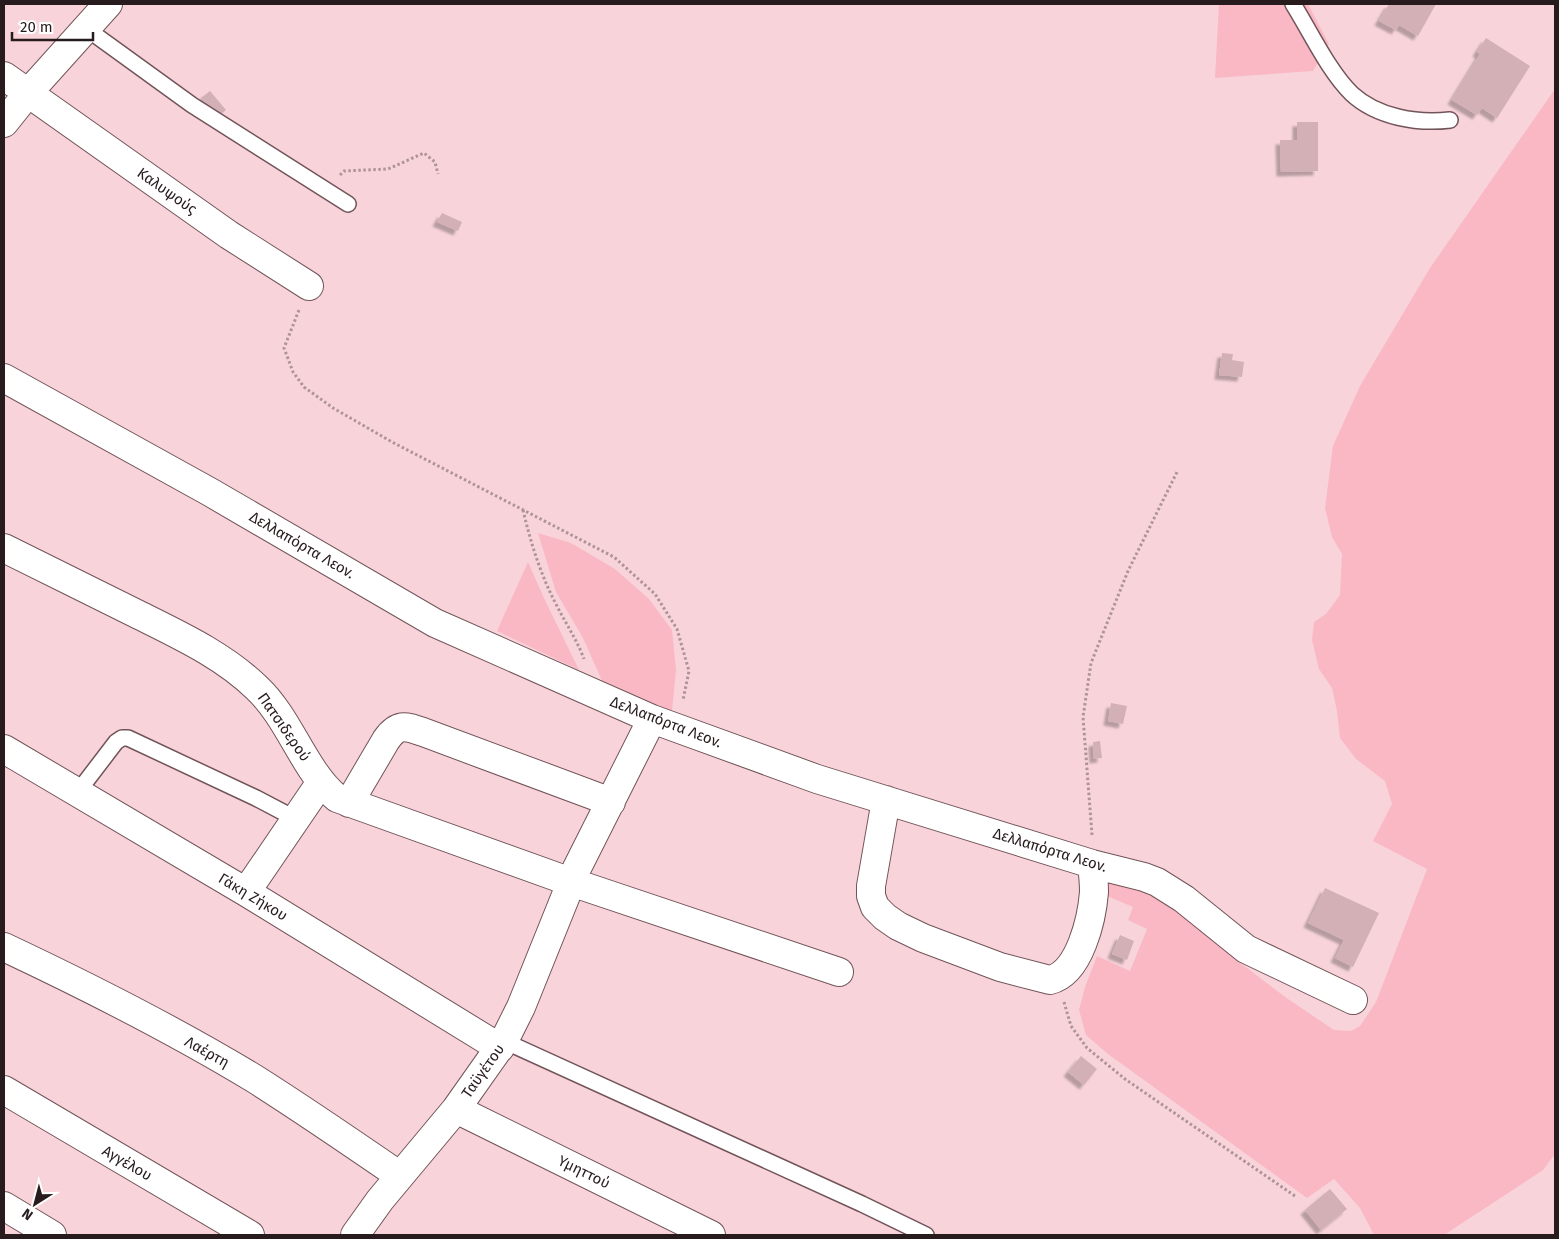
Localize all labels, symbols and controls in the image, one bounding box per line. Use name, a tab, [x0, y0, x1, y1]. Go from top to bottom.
scale bar	[12, 10, 94, 42]
text: 20 m	[20, 18, 53, 36]
street label: Καλυψούς	[134, 164, 200, 218]
street label: Δελλαπόρτα Λεον.	[246, 508, 358, 582]
street label: Πατσιδερού	[254, 689, 314, 765]
street label: Δελλαπόρτα Λεον.	[607, 692, 725, 752]
street label: Δελλαπόρτα Λεον.	[991, 824, 1109, 876]
street label: Γάκη Ζήκου	[215, 869, 291, 925]
street label: Λαέρτη	[181, 1032, 233, 1072]
street label: Ταϋγέτου	[458, 1040, 508, 1102]
street label: Αγγέλου	[99, 1142, 155, 1184]
street label: Υμηττού	[555, 1152, 613, 1192]
north arrow	[10, 1179, 60, 1229]
text: N	[19, 1205, 36, 1224]

